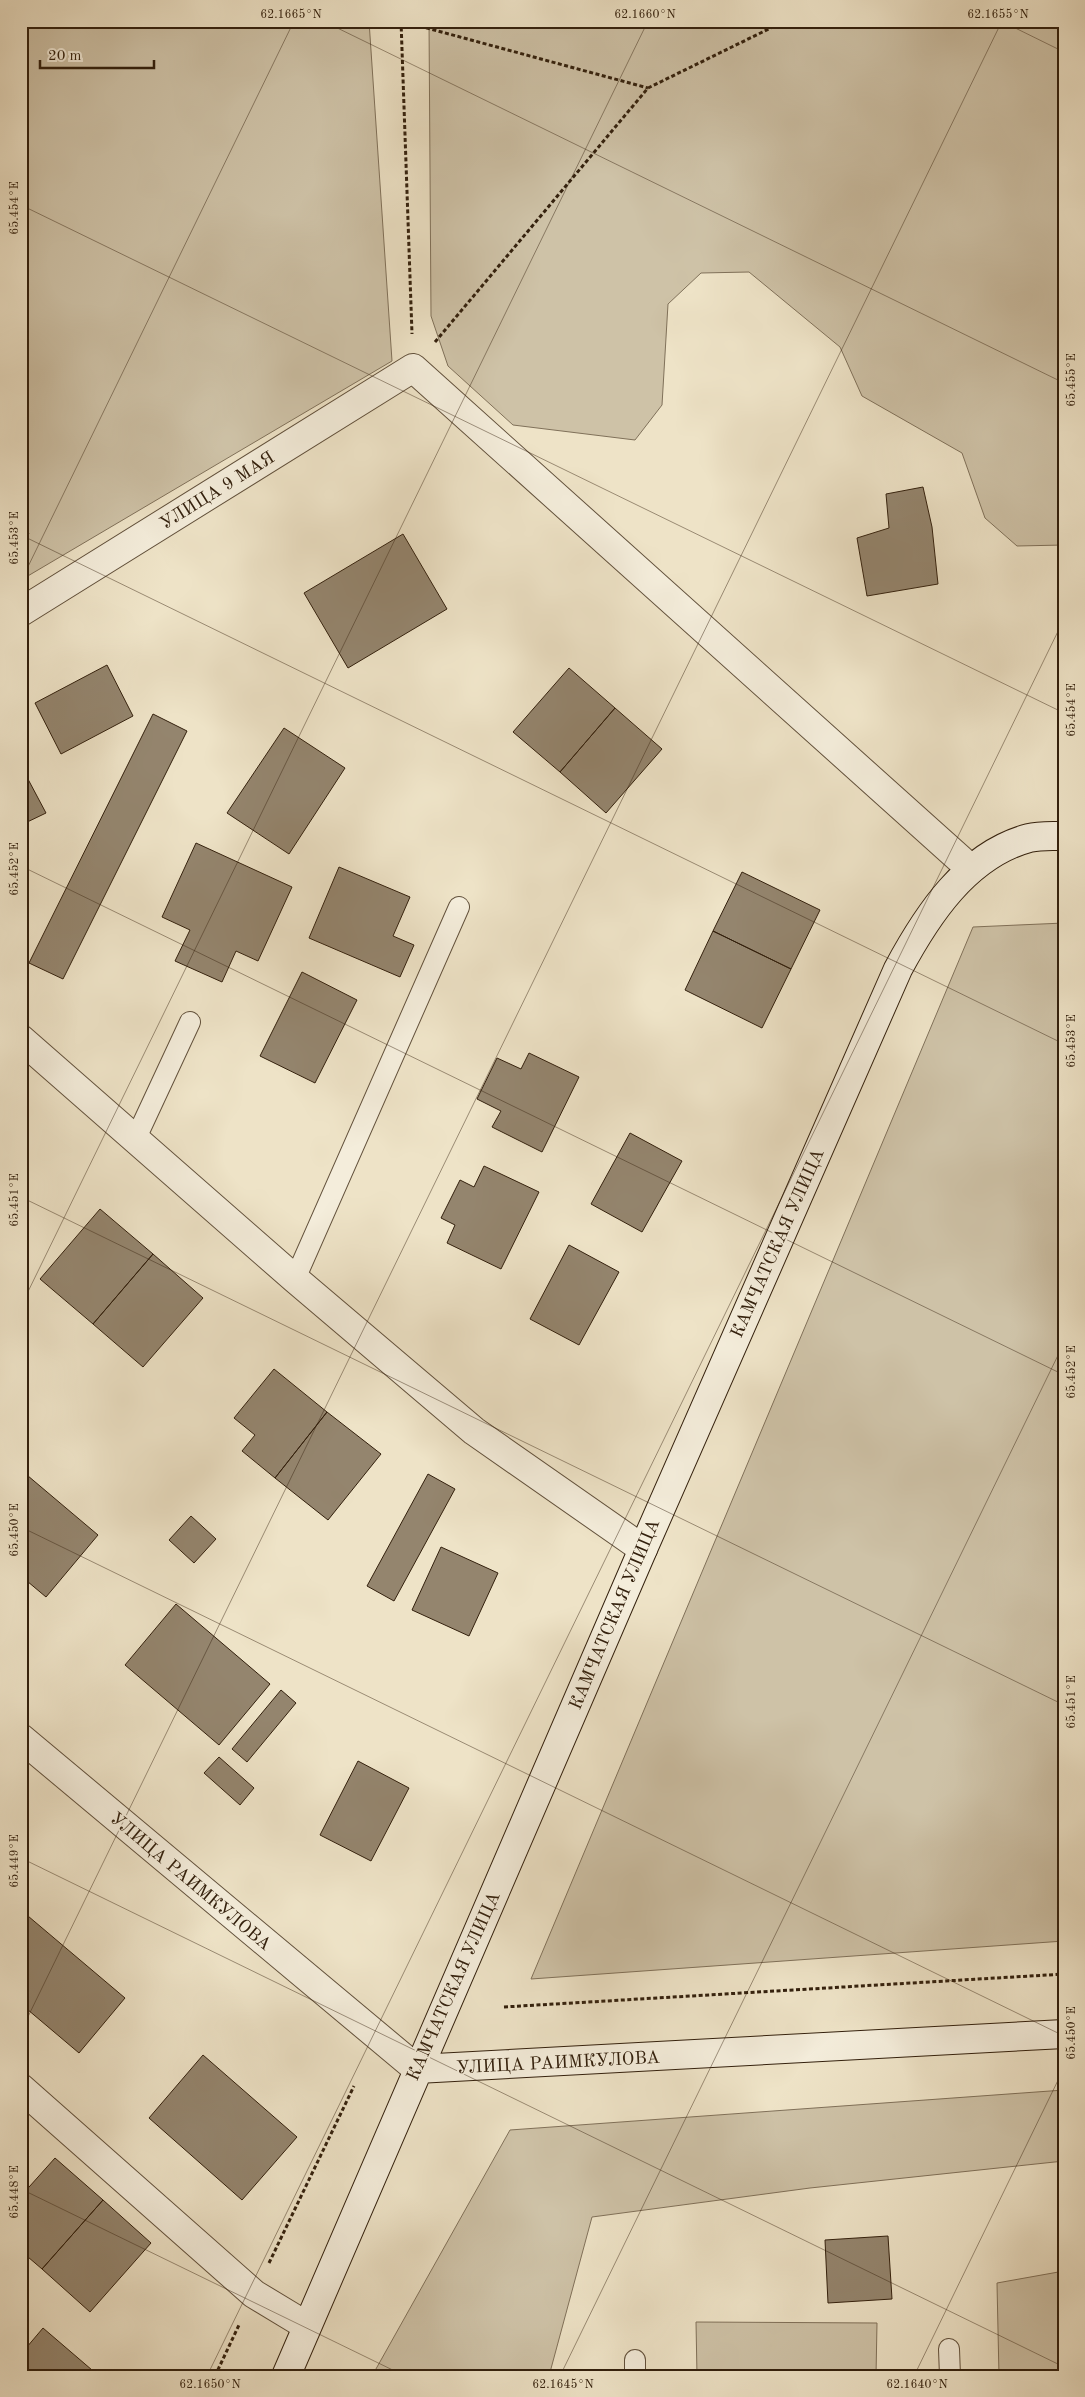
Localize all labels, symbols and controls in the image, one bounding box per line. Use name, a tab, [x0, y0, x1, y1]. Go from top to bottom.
text: 62.1665°N	[260, 8, 322, 21]
text: 62.1655°N	[967, 8, 1029, 21]
text: 62.1660°N	[614, 9, 676, 21]
scale bar	[40, 38, 154, 70]
text: 20 m	[48, 49, 82, 64]
text: 65.454°E	[8, 181, 21, 235]
text: 65.455°E	[1065, 353, 1078, 407]
street label: УЛИЦА 9 МАЯ	[157, 448, 278, 533]
text: 65.453°E	[8, 511, 21, 565]
text: 65.454°E	[1065, 683, 1078, 737]
text: 65.452°E	[8, 842, 21, 896]
text: 65.453°E	[1065, 1014, 1078, 1068]
street label: КАМЧАТСКАЯ УЛИЦА	[728, 1146, 828, 1341]
text: 65.451°E	[8, 1173, 21, 1227]
text: 65.452°E	[1065, 1345, 1078, 1399]
text: 65.450°E	[8, 1503, 21, 1557]
street label: КАМЧАТСКАЯ УЛИЦА	[567, 1516, 663, 1712]
text: 65.451°E	[1065, 1675, 1078, 1729]
street label: УЛИЦА РАИМКУЛОВА	[106, 1809, 274, 1954]
text: 65.449°E	[8, 1834, 21, 1888]
street label: КАМЧАТСКАЯ УЛИЦА	[404, 1889, 504, 2084]
text: 65.450°E	[1065, 2006, 1078, 2060]
street label: УЛИЦА РАИМКУЛОВА	[456, 2049, 661, 2077]
text: 65.448°E	[8, 2165, 21, 2219]
text: 62.1650°N	[179, 2378, 241, 2391]
text: 62.1645°N	[532, 2378, 594, 2391]
text: 62.1640°N	[886, 2379, 948, 2391]

